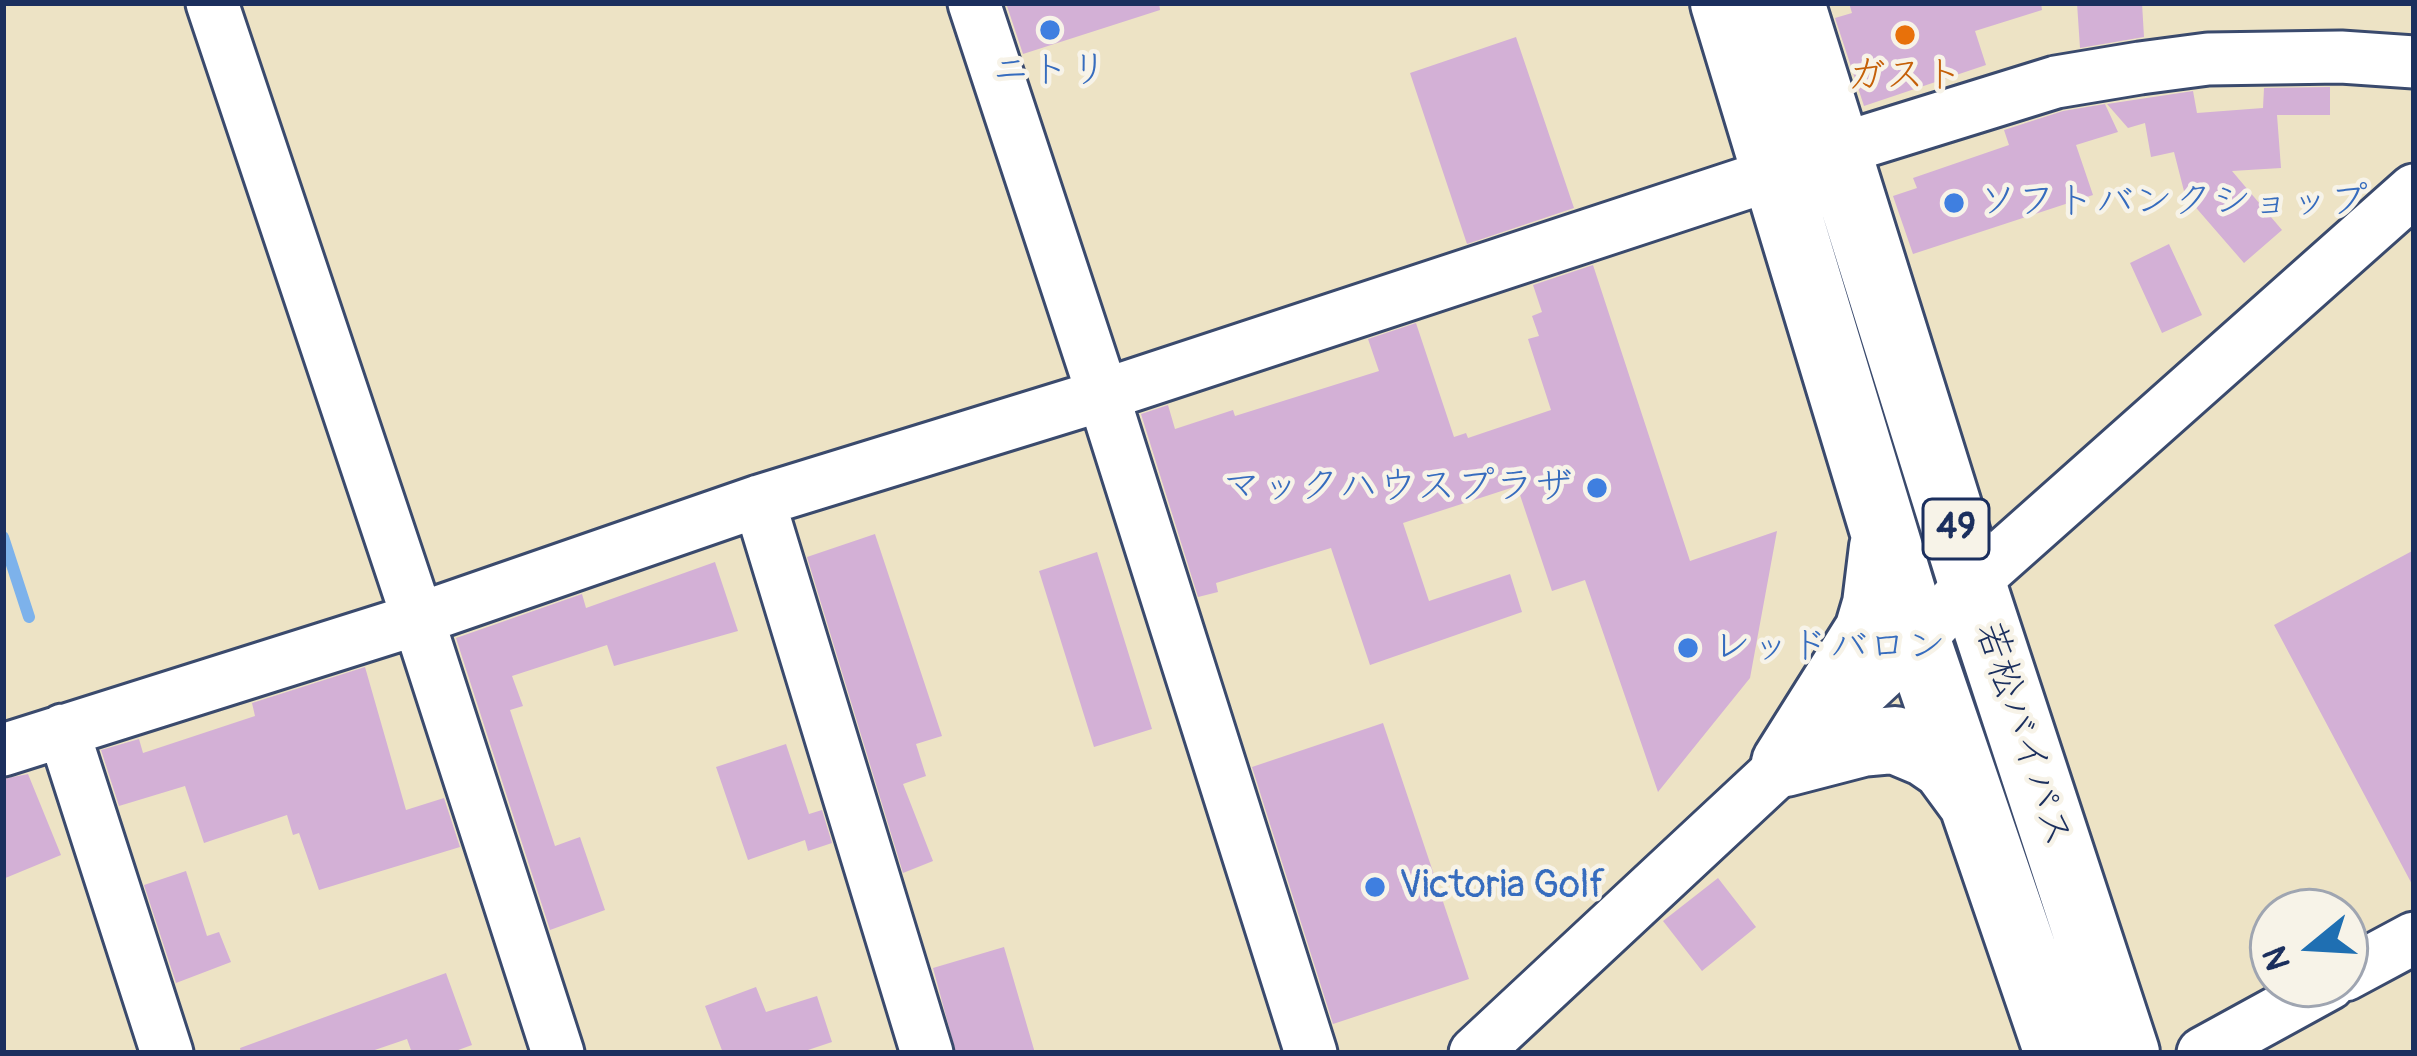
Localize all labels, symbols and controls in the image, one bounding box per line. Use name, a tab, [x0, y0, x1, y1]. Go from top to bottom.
marker: ニトリ	[1037, 17, 1063, 43]
marker: ガスト	[1892, 22, 1918, 48]
place label: ニトリ	[992, 49, 1108, 95]
place label: ガスト	[1847, 54, 1963, 100]
place label: ソフトバンクショップ	[1978, 180, 2368, 226]
marker: ソフトバンクショップ	[1941, 190, 1967, 216]
place label: マックハウスプラザ	[1222, 465, 1573, 511]
marker: マックハウスプラザ	[1584, 475, 1610, 501]
road number: 49	[1923, 499, 1989, 559]
street label: 若松バイパス	[1964, 616, 2080, 854]
place label: レッドバロン	[1712, 625, 1946, 671]
marker: レッドバロン	[1675, 635, 1701, 661]
place label: Victoria Golf	[1399, 864, 1605, 910]
marker: Victoria Golf	[1362, 874, 1388, 900]
north arrow	[2249, 888, 2369, 1008]
text: N	[2254, 941, 2300, 975]

